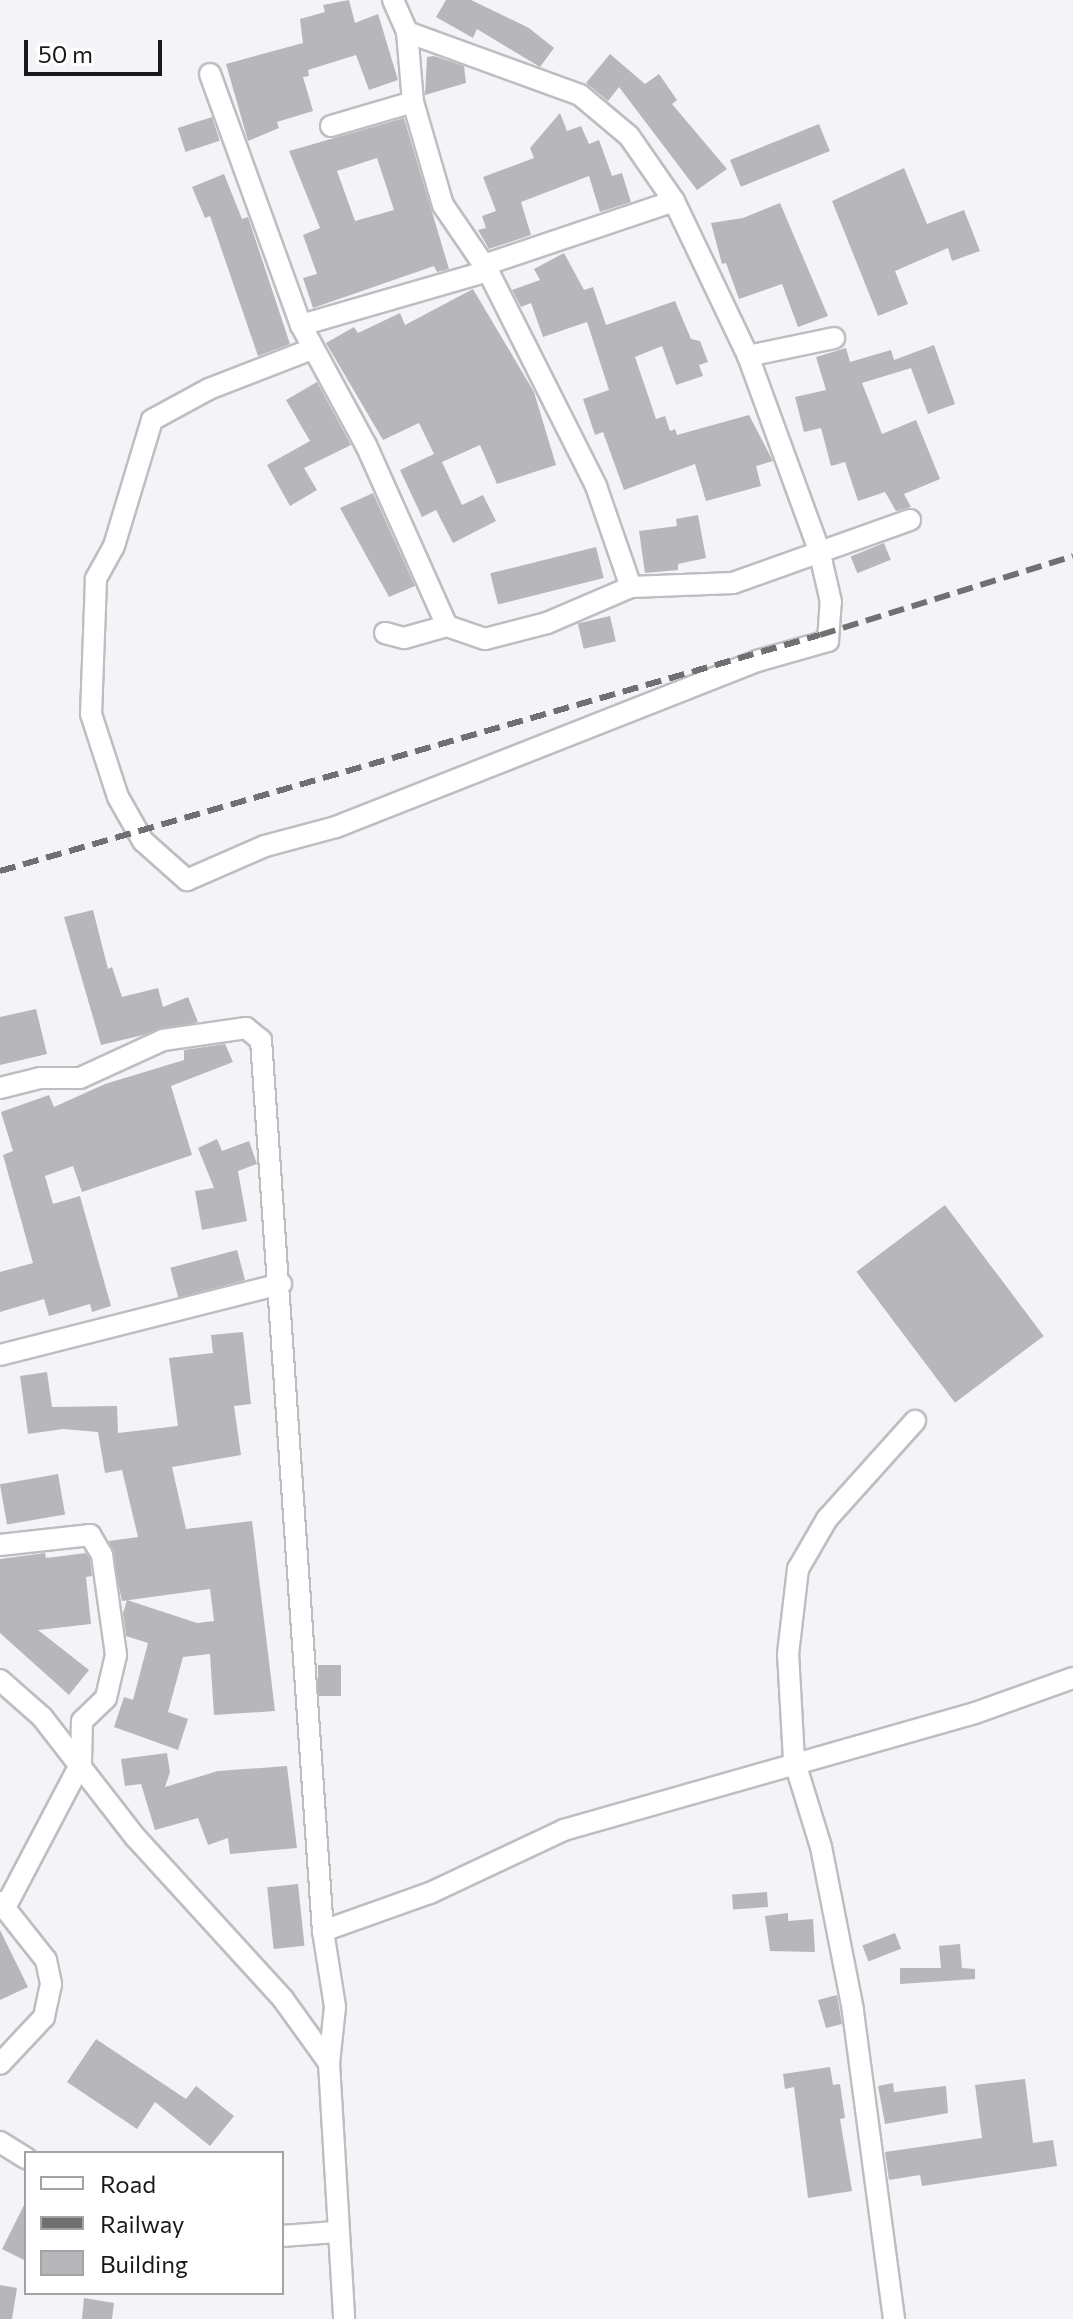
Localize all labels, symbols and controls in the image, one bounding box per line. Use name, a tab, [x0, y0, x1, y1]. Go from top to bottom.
scale bar	[28, 24, 166, 74]
text: 50 m	[38, 39, 93, 68]
legend	[24, 2151, 284, 2295]
text: Road	[100, 2169, 156, 2198]
text: Railway	[100, 2209, 185, 2238]
text: Building	[100, 2249, 188, 2278]

